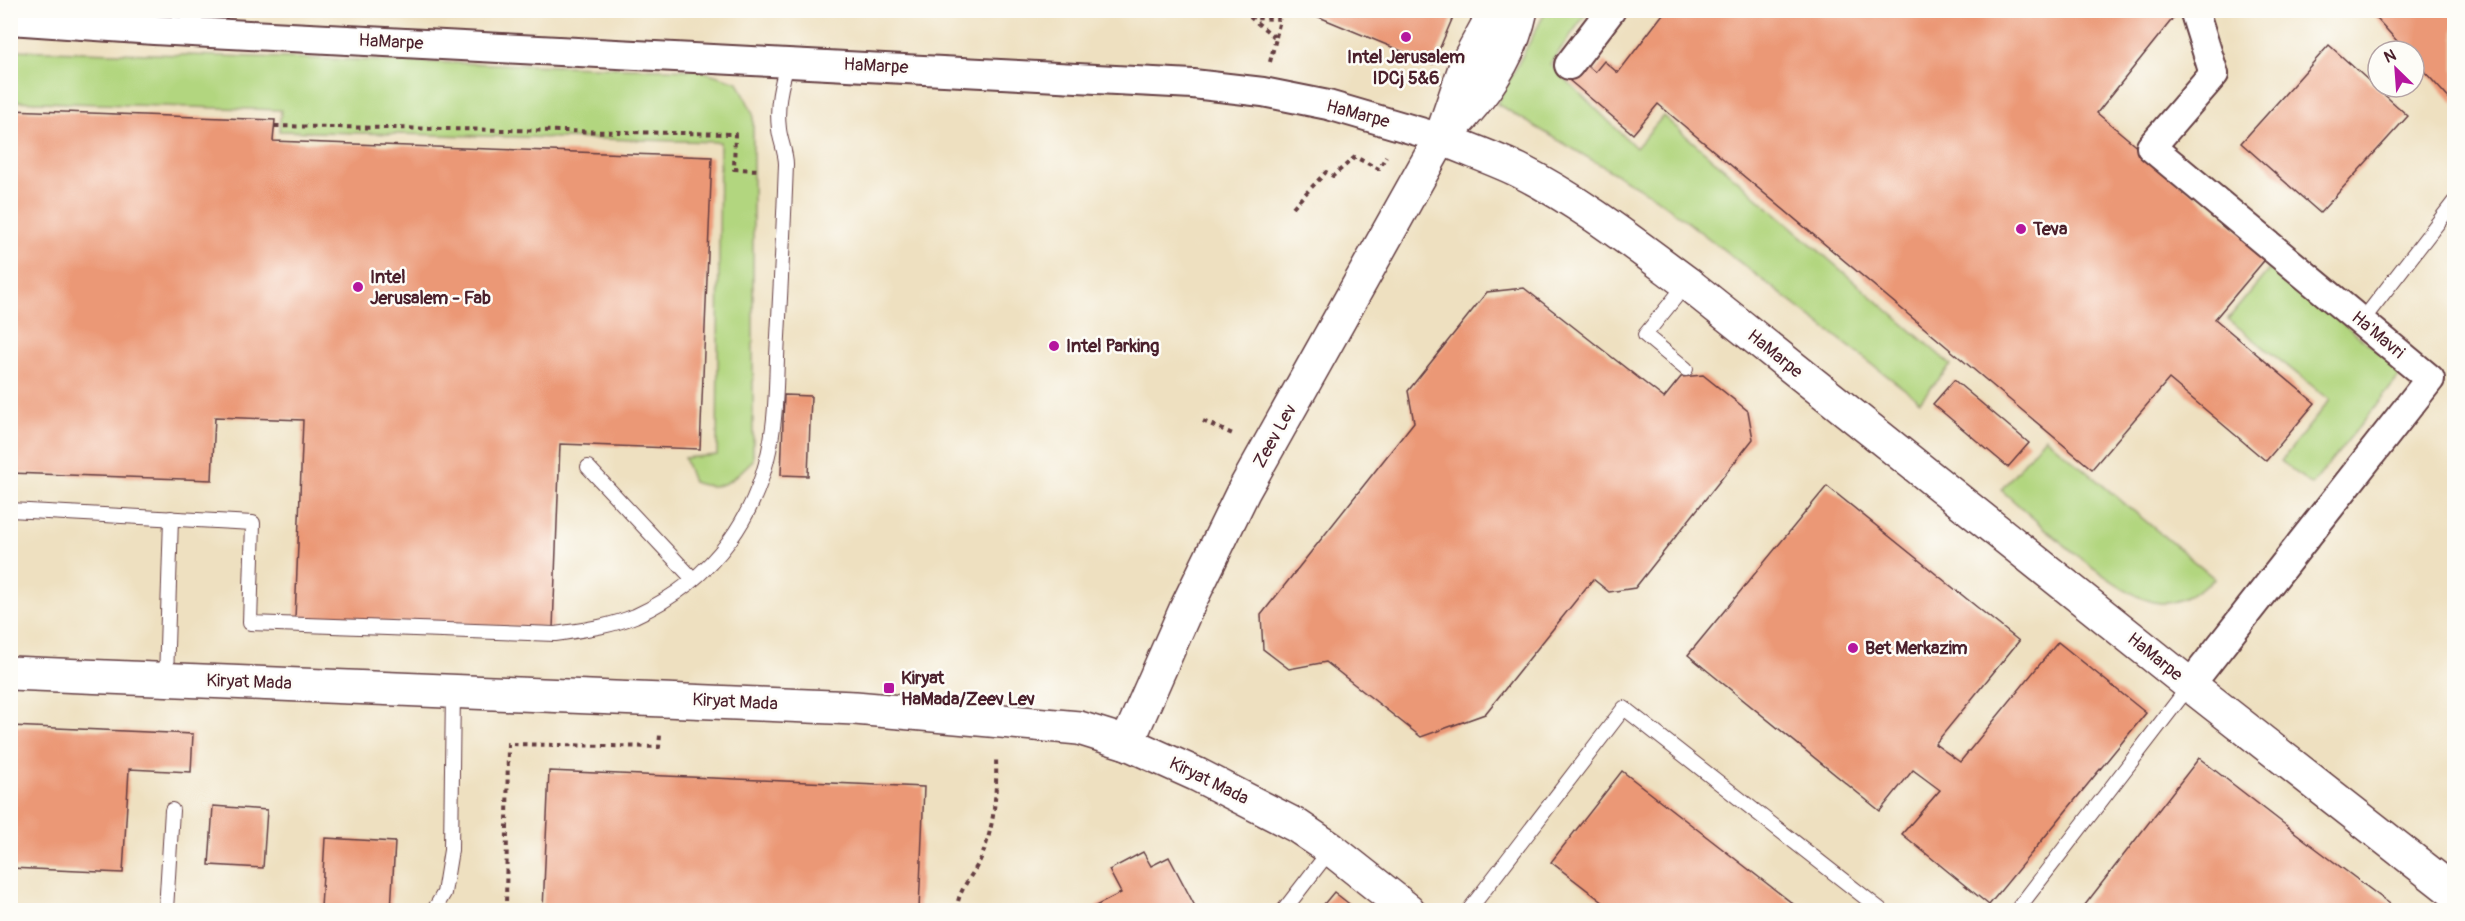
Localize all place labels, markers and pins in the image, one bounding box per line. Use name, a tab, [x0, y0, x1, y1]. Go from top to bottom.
marker: Intel Jerusalem IDCj 5&6	[1399, 30, 1413, 44]
place label: Intel Jerusalem IDCj 5&6	[1347, 46, 1465, 90]
place label: Teva	[2032, 218, 2068, 241]
marker: Teva	[2014, 222, 2028, 236]
place label: Intel Jerusalem - Fab	[370, 266, 491, 310]
marker: Intel Jerusalem - Fab	[351, 280, 365, 294]
place label: Intel Parking	[1066, 335, 1159, 358]
marker: Intel Parking	[1047, 339, 1061, 353]
place label: Bet Merkazim	[1865, 637, 1968, 660]
marker: Bet Merkazim	[1846, 641, 1860, 655]
place label: Kiryat HaMada/Zeev Lev	[901, 667, 1035, 711]
marker: Kiryat HaMada/Zeev Lev	[882, 681, 896, 695]

